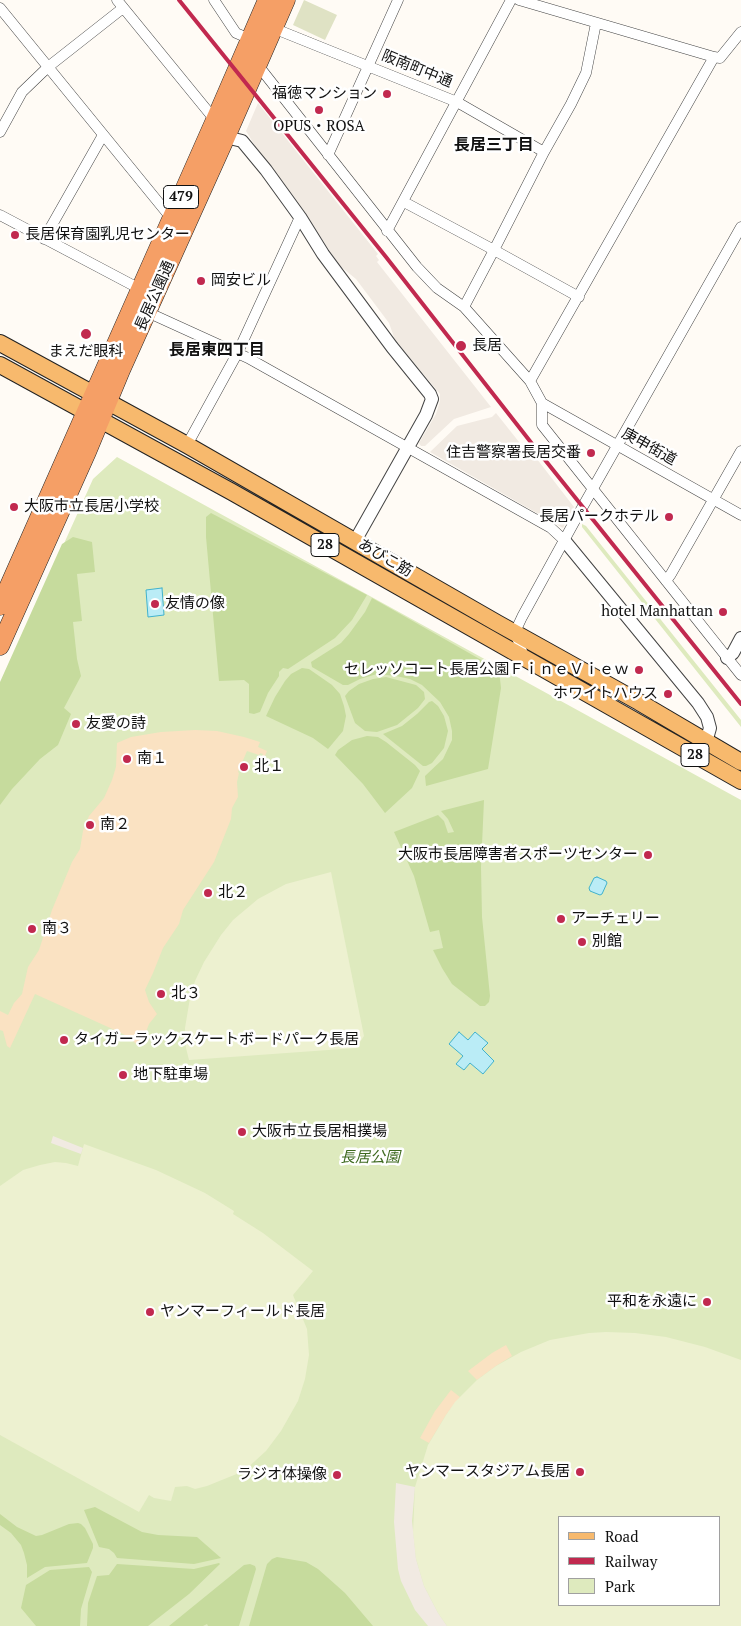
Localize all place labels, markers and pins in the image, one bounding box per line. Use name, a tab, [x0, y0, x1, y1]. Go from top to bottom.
place label: 福徳マンション	[272, 85, 377, 103]
marker: 福徳マンション	[381, 88, 393, 100]
marker: OPUS・ROSA	[313, 104, 325, 116]
place label: OPUS・ROSA	[273, 118, 365, 136]
place label: 長居保育園乳児センター	[25, 226, 190, 244]
marker: 長居保育園乳児センター	[9, 229, 21, 241]
place label: 岡安ビル	[211, 272, 271, 290]
marker: 岡安ビル	[195, 275, 207, 287]
marker: まえだ眼科	[79, 327, 93, 341]
place label: 長居	[472, 337, 502, 355]
marker: 長居	[454, 339, 468, 353]
place label: まえだ眼科	[49, 343, 123, 361]
place label: 住吉警察署長居交番	[446, 444, 581, 462]
marker: 住吉警察署長居交番	[585, 447, 597, 459]
place label: 大阪市立長居小学校	[24, 498, 159, 516]
marker: 大阪市立長居小学校	[8, 501, 20, 513]
place label: 長居パークホテル	[539, 508, 659, 526]
marker: 長居パークホテル	[663, 511, 675, 523]
place label: 友情の像	[165, 595, 225, 613]
marker: 友情の像	[149, 598, 161, 610]
place label: hotel Manhattan	[601, 603, 713, 621]
marker: hotel Manhattan	[717, 606, 729, 618]
place label: セレッソコート長居公園ＦｉｎｅＶｉｅｗ	[344, 661, 629, 679]
marker: セレッソコート長居公園ＦｉｎｅＶｉｅｗ	[633, 664, 645, 676]
place label: ホワイトハウス	[553, 685, 658, 703]
marker: ホワイトハウス	[662, 688, 674, 700]
place label: 友愛の詩	[86, 715, 146, 733]
marker: 友愛の詩	[70, 718, 82, 730]
place label: 南１	[137, 750, 167, 768]
marker: 南１	[121, 753, 133, 765]
place label: 北１	[254, 758, 284, 776]
marker: 北１	[238, 761, 250, 773]
place label: 南２	[100, 816, 130, 834]
marker: 南２	[84, 819, 96, 831]
place label: 大阪市長居障害者スポーツセンター	[398, 846, 638, 864]
marker: 大阪市長居障害者スポーツセンター	[642, 849, 654, 861]
place label: 北２	[218, 884, 248, 902]
marker: 北２	[202, 887, 214, 899]
place label: アーチェリー	[571, 910, 660, 928]
marker: アーチェリー	[555, 913, 567, 925]
place label: 南３	[42, 920, 72, 938]
marker: 南３	[26, 923, 38, 935]
place label: 別館	[592, 933, 622, 951]
marker: 別館	[576, 936, 588, 948]
place label: 北３	[171, 985, 201, 1003]
marker: 北３	[155, 988, 167, 1000]
place label: タイガーラックスケートボードパーク長居	[74, 1031, 359, 1049]
marker: タイガーラックスケートボードパーク長居	[58, 1034, 70, 1046]
place label: 地下駐車場	[133, 1066, 208, 1084]
marker: 地下駐車場	[117, 1069, 129, 1081]
place label: 大阪市立長居相撲場	[252, 1123, 387, 1141]
marker: 大阪市立長居相撲場	[236, 1126, 248, 1138]
place label: 平和を永遠に	[607, 1293, 697, 1311]
marker: 平和を永遠に	[701, 1296, 713, 1308]
place label: ヤンマーフィールド長居	[160, 1303, 325, 1321]
marker: ヤンマーフィールド長居	[144, 1306, 156, 1318]
place label: ヤンマースタジアム長居	[405, 1463, 570, 1481]
place label: ラジオ体操像	[237, 1466, 327, 1484]
marker: ヤンマースタジアム長居	[574, 1466, 586, 1478]
marker: ラジオ体操像	[331, 1469, 343, 1481]

